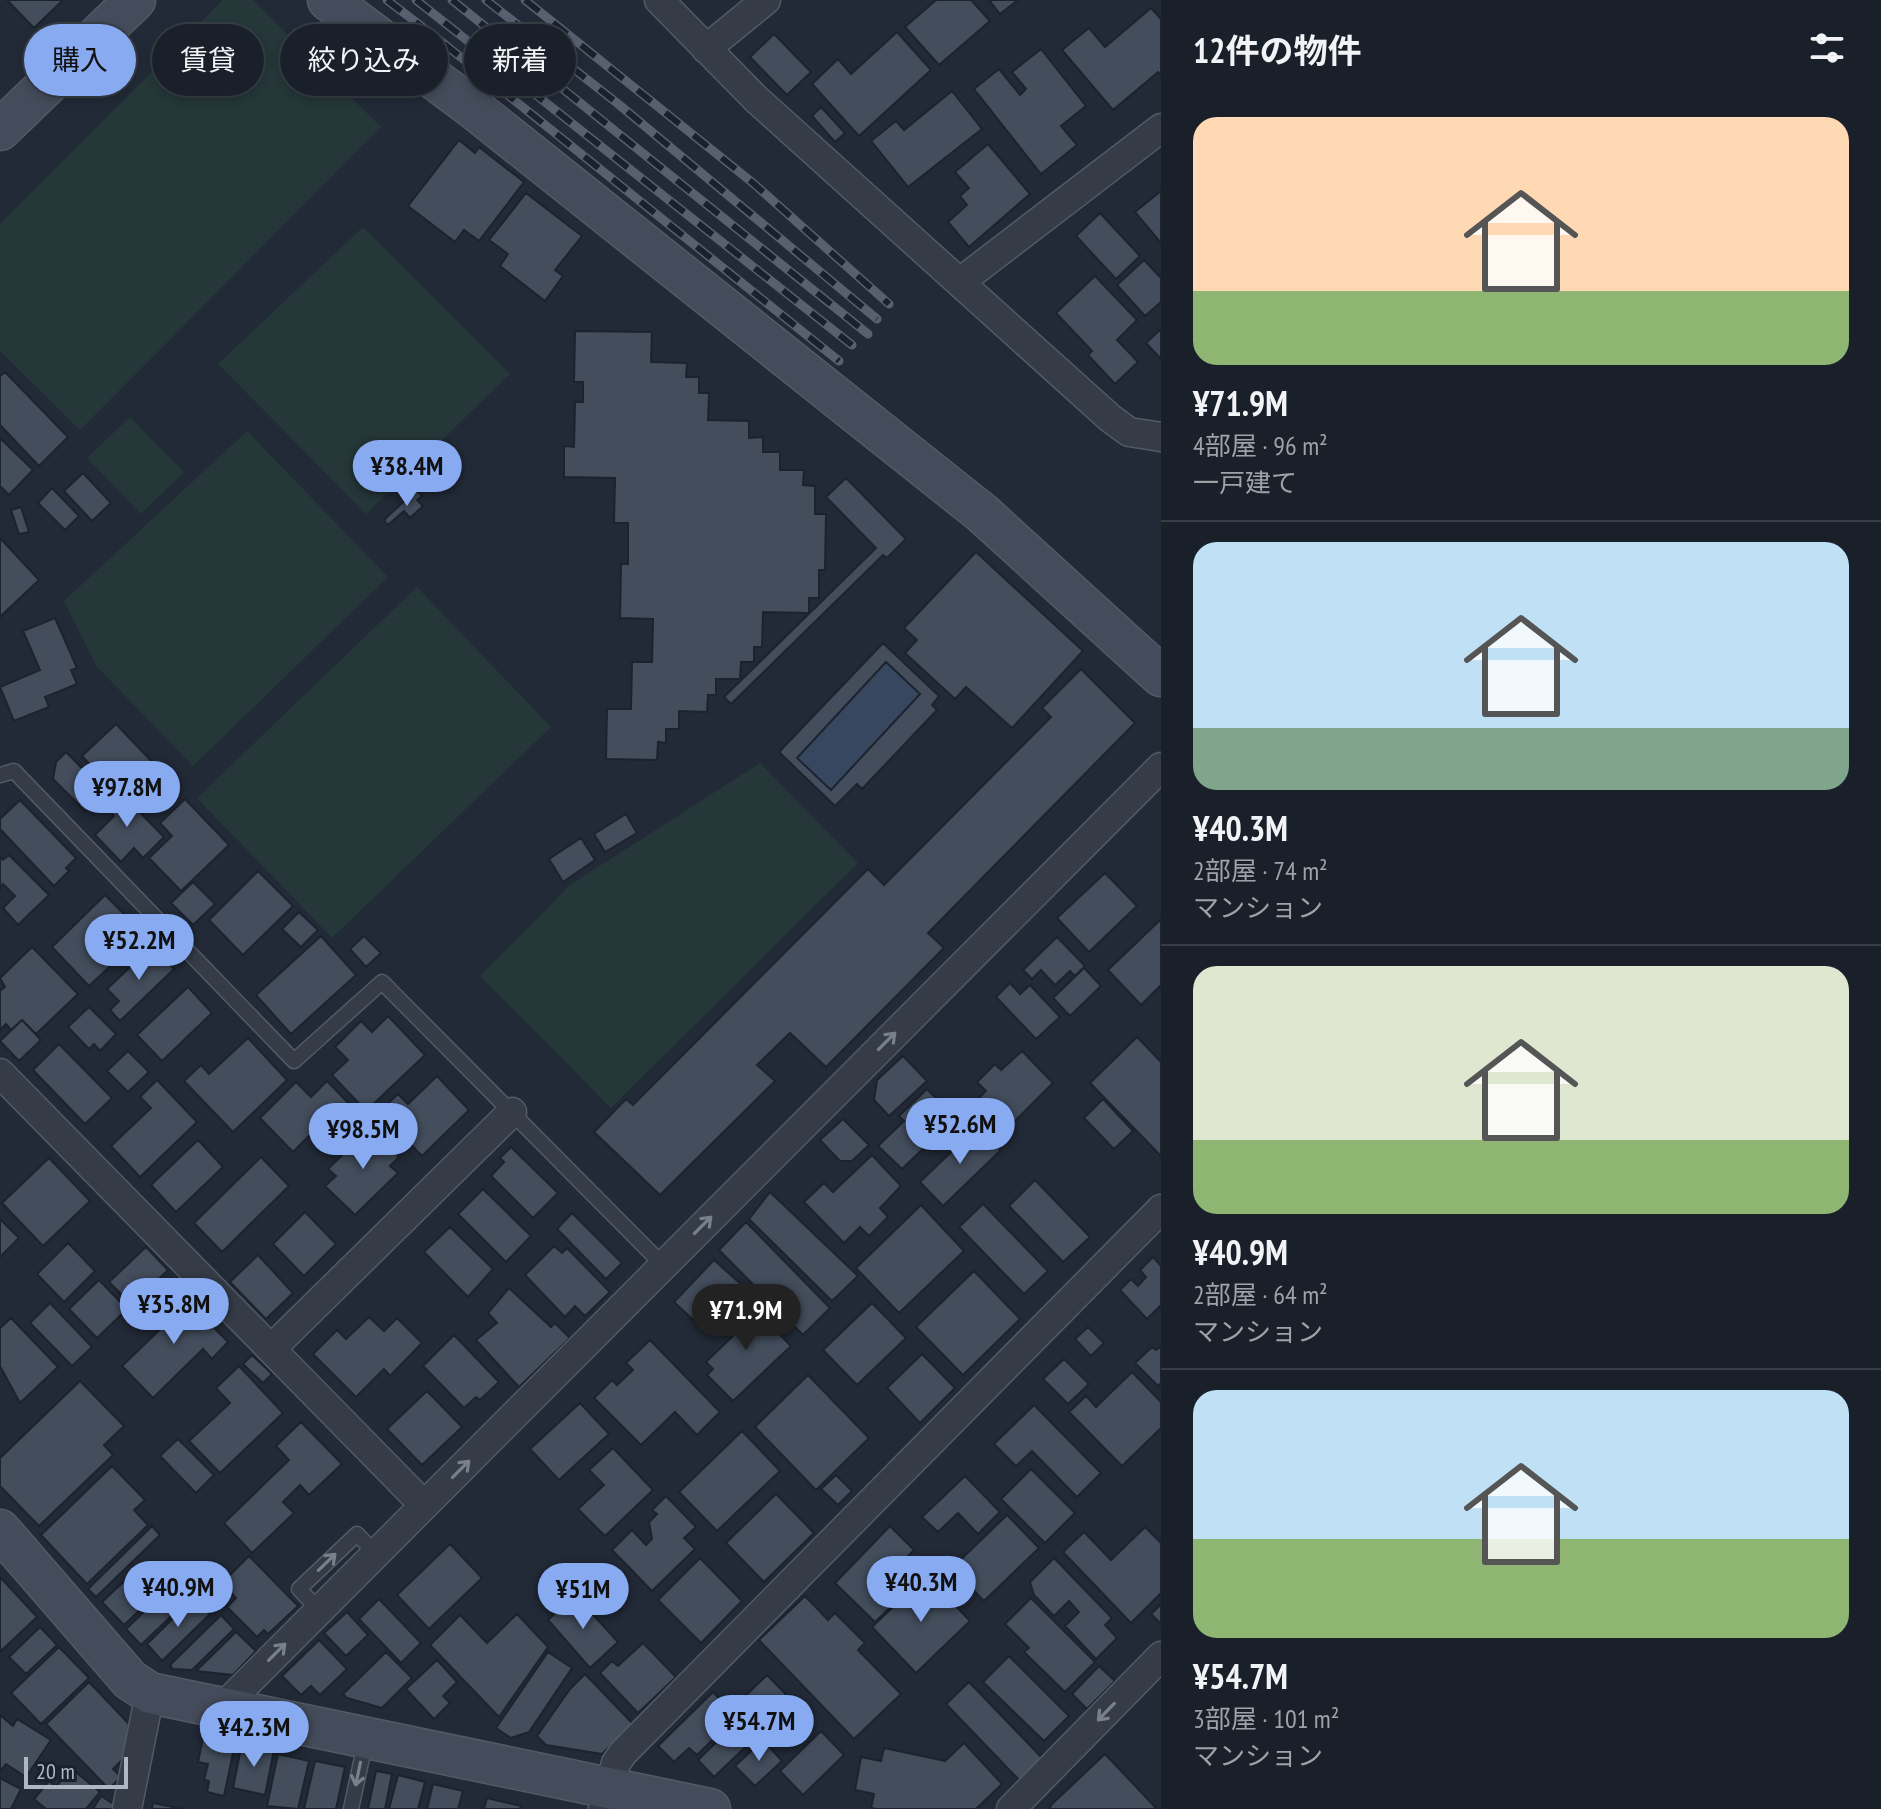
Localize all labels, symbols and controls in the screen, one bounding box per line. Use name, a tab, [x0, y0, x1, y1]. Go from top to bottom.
chip: 購入	[24, 24, 136, 96]
chip: 賃貸	[152, 24, 264, 96]
chip: 絞り込み	[280, 24, 448, 96]
chip: 新着	[464, 24, 576, 96]
icon: filters	[1805, 26, 1849, 70]
text: 12件の物件	[1193, 28, 1362, 72]
icon: home	[1449, 169, 1593, 313]
text: ¥71.9M	[1193, 381, 1288, 425]
text: 4部屋 · 96 m²	[1193, 429, 1328, 462]
pin: ¥38.4M	[342, 440, 472, 508]
text: ¥38.4M	[371, 449, 443, 482]
text: 一戸建て	[1193, 466, 1297, 499]
icon: home	[1449, 594, 1593, 738]
pin: ¥97.8M	[62, 761, 192, 829]
text: ¥97.8M	[92, 770, 162, 803]
text: ¥40.3M	[1193, 806, 1288, 850]
text: 2部屋 · 74 m²	[1193, 854, 1328, 887]
text: マンション	[1193, 891, 1323, 924]
pin: ¥52.2M	[74, 914, 204, 982]
text: ¥52.2M	[103, 923, 175, 956]
icon: home	[1449, 1018, 1593, 1162]
one-way arrow	[877, 1032, 896, 1051]
pin: ¥52.6M	[895, 1098, 1025, 1166]
pin: ¥98.5M	[298, 1103, 428, 1171]
text: ¥52.6M	[924, 1107, 996, 1140]
text: ¥98.5M	[327, 1112, 399, 1145]
one-way arrow	[694, 1215, 713, 1235]
text: ¥40.9M	[1193, 1230, 1288, 1274]
pin: ¥35.8M	[109, 1278, 239, 1346]
text: 2部屋 · 64 m²	[1193, 1278, 1328, 1311]
pin: ¥71.9M	[681, 1284, 811, 1352]
text: ¥35.8M	[138, 1287, 210, 1320]
text: ¥71.9M	[710, 1293, 782, 1326]
text: マンション	[1193, 1315, 1323, 1348]
icon: home	[1449, 1442, 1593, 1586]
one-way arrow	[450, 1459, 470, 1479]
one-way arrow	[317, 1553, 336, 1572]
pin: ¥40.3M	[856, 1556, 986, 1624]
pin: ¥40.9M	[113, 1561, 243, 1629]
pin: ¥51M	[536, 1563, 630, 1631]
text: ¥40.3M	[885, 1565, 957, 1598]
text: ¥40.9M	[142, 1570, 214, 1603]
text: ¥51M	[556, 1572, 610, 1605]
one-way arrow	[267, 1643, 286, 1662]
text: ¥54.7M	[1193, 1654, 1288, 1698]
pin: ¥54.7M	[694, 1695, 824, 1763]
pin: ¥42.3M	[189, 1701, 319, 1769]
one-way arrow	[1097, 1702, 1116, 1722]
text: 3部屋 · 101 m²	[1193, 1702, 1339, 1735]
text: ¥54.7M	[723, 1704, 795, 1737]
text: ¥42.3M	[218, 1710, 290, 1743]
text: マンション	[1193, 1739, 1323, 1772]
scale bar	[24, 1753, 128, 1789]
text: 20 m	[36, 1757, 75, 1785]
one-way arrow	[350, 1760, 365, 1786]

